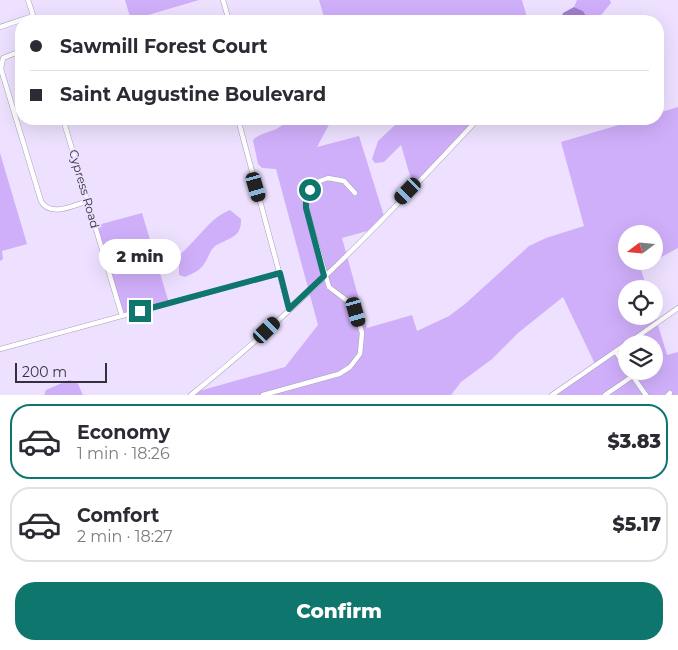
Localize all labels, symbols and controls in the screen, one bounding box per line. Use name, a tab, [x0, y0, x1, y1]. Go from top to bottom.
text: Sawmill Forest Court	[60, 35, 268, 58]
text: Saint Augustine Boulevard	[60, 83, 326, 106]
street label: Cypress Road	[66, 148, 103, 230]
car	[244, 171, 267, 203]
car	[392, 175, 423, 207]
route start	[299, 179, 321, 201]
north arrow	[618, 225, 662, 270]
map controls	[618, 225, 663, 380]
callout: 2 min	[99, 238, 181, 274]
text: 2 min	[116, 247, 164, 266]
button: locate	[618, 280, 663, 325]
car	[344, 296, 367, 328]
route end	[129, 300, 151, 322]
car	[250, 314, 283, 346]
button: layers	[618, 335, 663, 380]
scale bar	[15, 360, 108, 383]
text: 200 m	[22, 363, 67, 381]
icon: car	[17, 419, 62, 464]
text: Economy	[77, 421, 170, 444]
text: $3.83	[608, 430, 661, 453]
text: 1 min · 18:26	[77, 444, 170, 463]
icon: car	[17, 502, 62, 547]
text: Comfort	[77, 504, 159, 527]
text: $5.17	[612, 513, 661, 536]
text: 2 min · 18:27	[77, 527, 173, 546]
button: Confirm	[15, 582, 663, 640]

